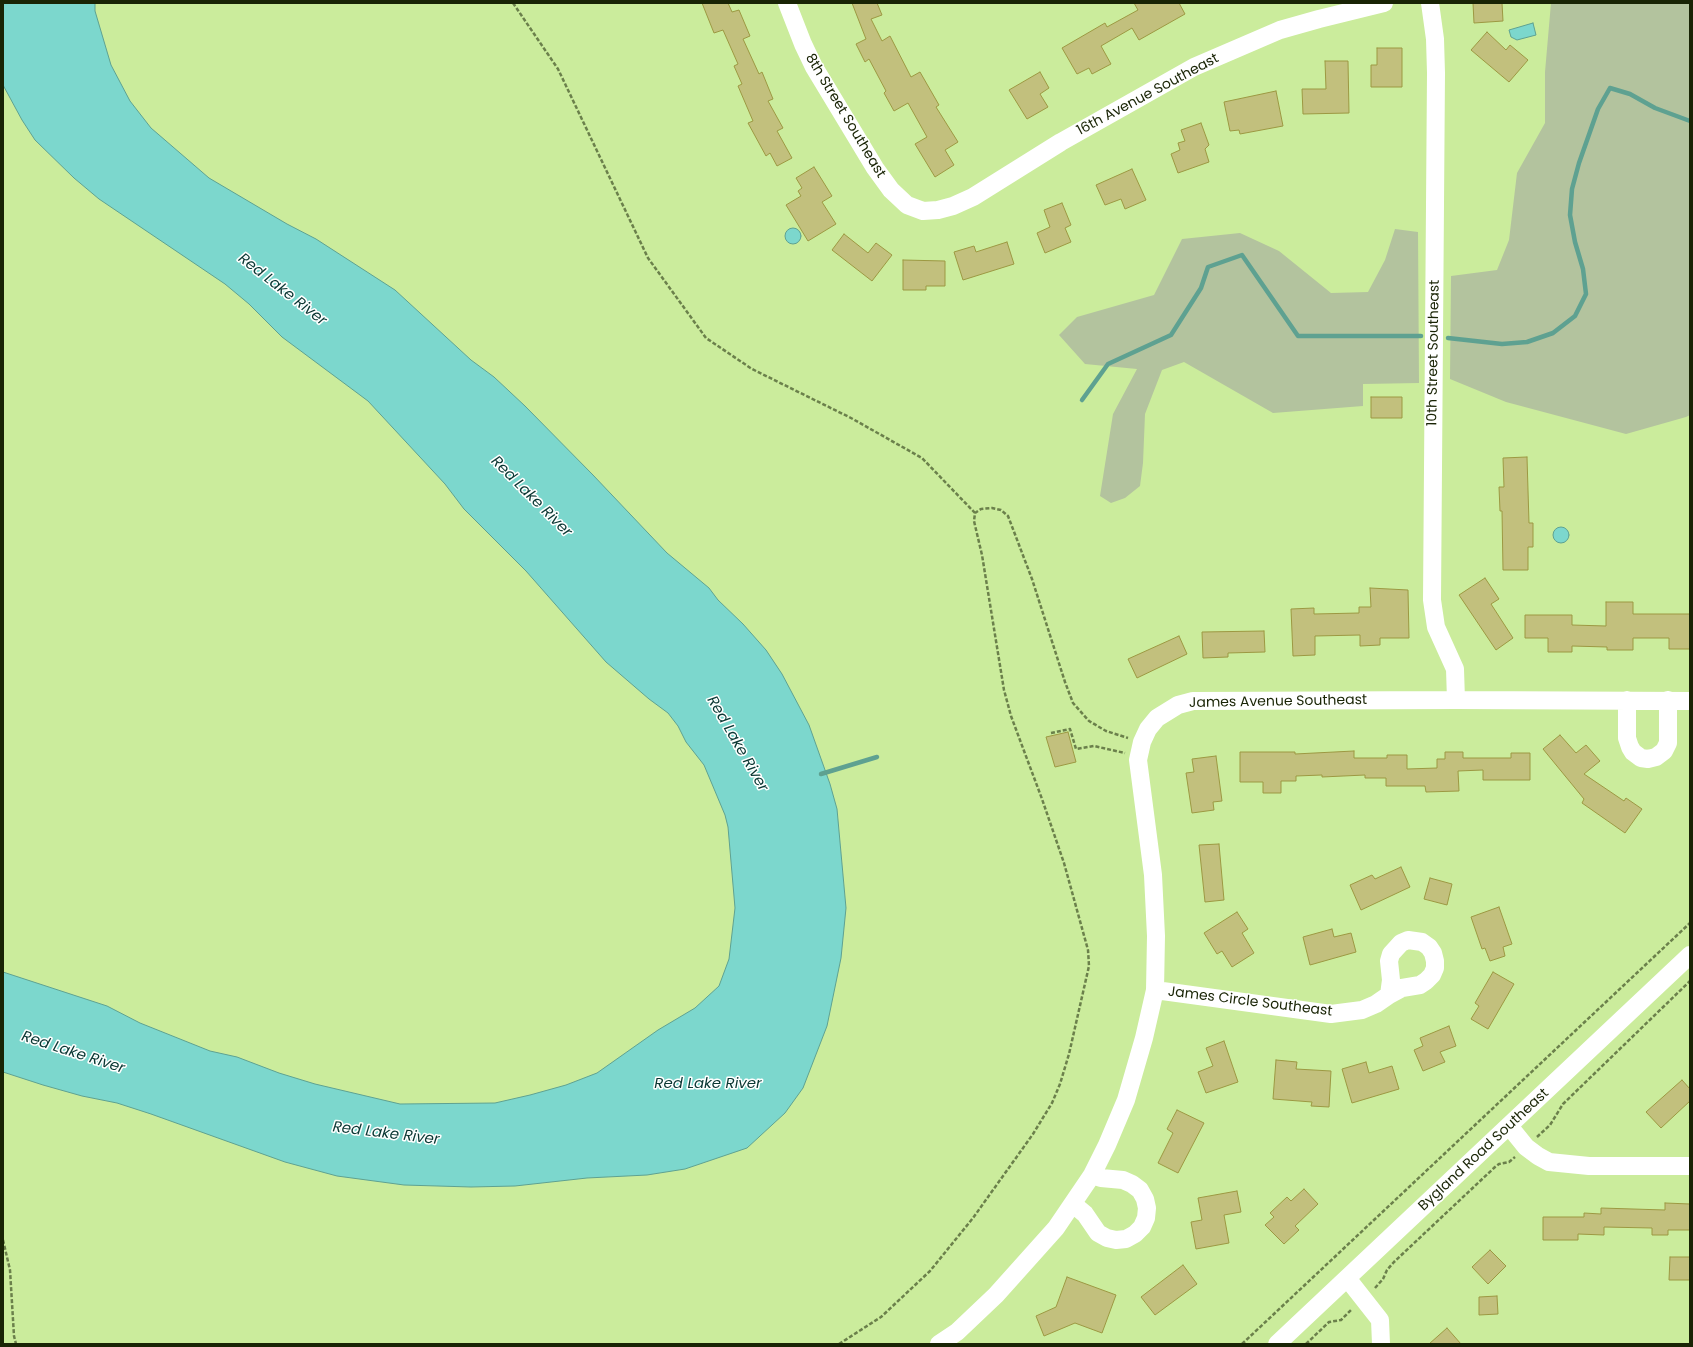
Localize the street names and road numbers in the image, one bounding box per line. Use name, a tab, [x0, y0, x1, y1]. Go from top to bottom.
street label: 16th Avenue Southeast	[1074, 50, 1222, 140]
street label: 8th Street Southeast	[801, 51, 889, 181]
street label: 10th Street Southeast	[1424, 280, 1444, 426]
street label: James Avenue Southeast	[1189, 692, 1367, 712]
street label: James Circle Southeast	[1167, 984, 1333, 1020]
street label: Bygland Road Southeast	[1415, 1085, 1553, 1215]

